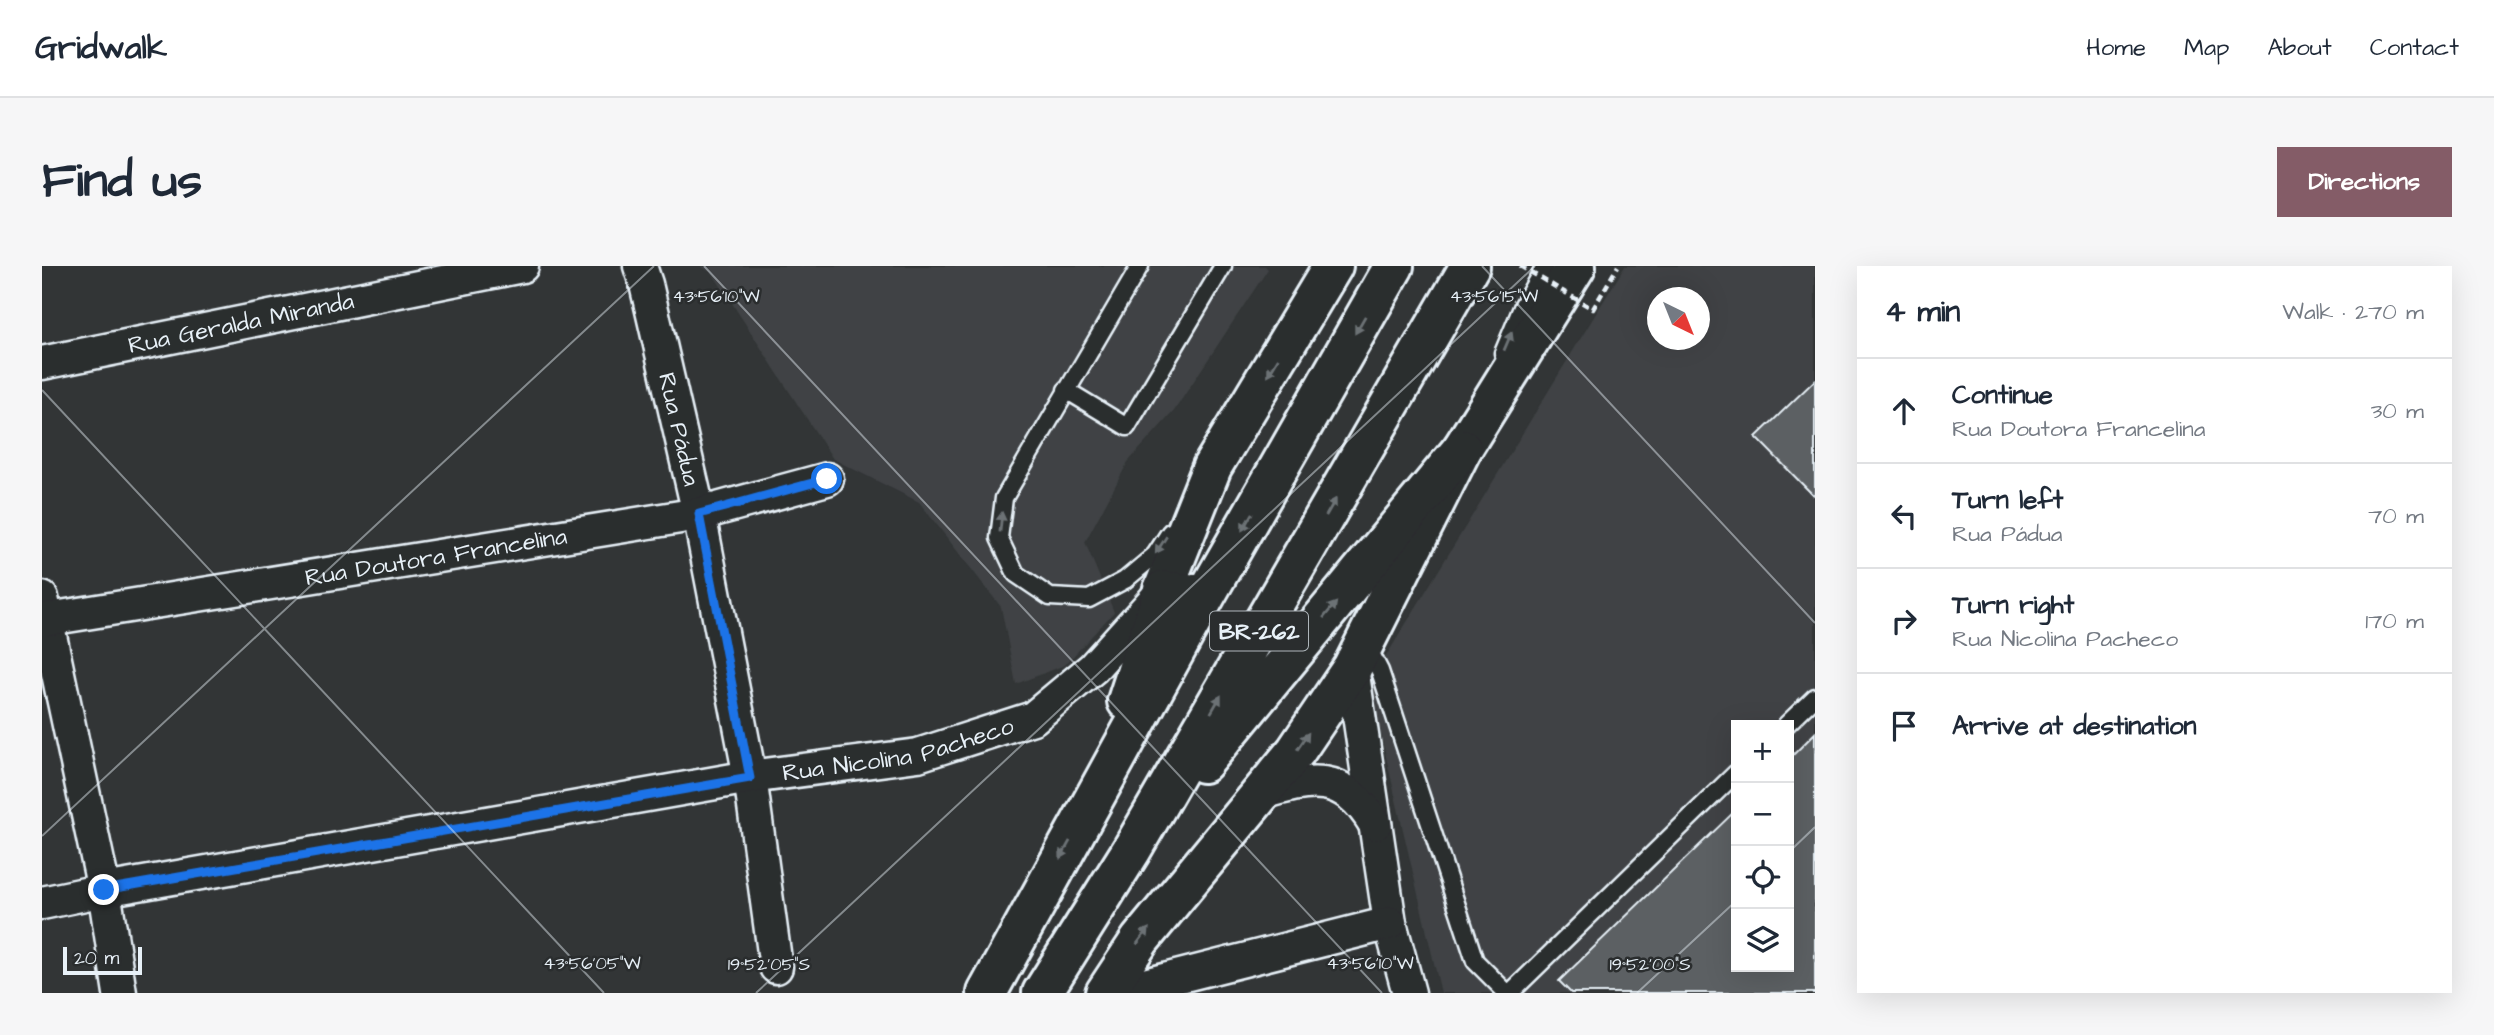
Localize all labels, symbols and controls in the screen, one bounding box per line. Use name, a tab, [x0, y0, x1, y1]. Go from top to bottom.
text: Gridwalk	[35, 25, 167, 71]
text: Home	[2086, 31, 2146, 65]
text: Map	[2184, 31, 2229, 65]
text: About	[2267, 31, 2332, 65]
text: Contact	[2370, 31, 2459, 65]
button: Directions	[2277, 147, 2452, 217]
text: Find us	[42, 148, 202, 216]
street label: Rua Geralda Miranda	[125, 284, 357, 363]
text: 43°56'10"W	[672, 284, 760, 309]
text: 43°56'15"W	[1450, 284, 1538, 309]
north arrow	[1647, 287, 1710, 350]
text: 4 min	[1885, 291, 1960, 333]
text: Walk · 270 m	[2282, 296, 2424, 328]
one-way arrow	[1353, 315, 1366, 334]
one-way arrow	[1502, 330, 1513, 351]
one-way arrow	[1267, 357, 1279, 376]
street label: Rua Pádua	[649, 369, 708, 489]
text: Continue	[1952, 377, 2053, 413]
icon: ahead	[1885, 392, 1923, 430]
text: 30 m	[2371, 395, 2424, 427]
text: Rua Doutora Francelina	[1952, 413, 2205, 445]
route start	[811, 463, 842, 494]
text: Turn left	[1952, 482, 2063, 518]
one-way arrow	[1324, 497, 1337, 516]
icon: left	[1885, 497, 1923, 535]
text: 70 m	[2368, 500, 2424, 532]
one-way arrow	[996, 511, 1007, 533]
one-way arrow	[1241, 513, 1253, 532]
text: Rua Pádua	[1952, 518, 2063, 550]
street label: Rua Doutora Francelina	[303, 520, 569, 595]
one-way arrow	[1154, 536, 1168, 554]
text: Turn right	[1952, 587, 2074, 623]
one-way arrow	[1322, 601, 1337, 618]
icon: right	[1885, 602, 1923, 640]
text: 170 m	[2365, 605, 2424, 637]
road number: BR-262	[1210, 612, 1308, 650]
text: Rua Nicolina Pacheco	[1952, 623, 2178, 655]
one-way arrow	[1210, 694, 1223, 713]
icon: arrive	[1885, 707, 1923, 745]
text: Arrive at destination	[1952, 708, 2197, 744]
street label: Rua Nicolina Pacheco	[780, 709, 1019, 791]
map controls	[1731, 720, 1794, 972]
button: +	[1731, 720, 1794, 783]
one-way arrow	[1296, 731, 1309, 751]
button: −	[1731, 783, 1794, 846]
one-way arrow	[1060, 840, 1071, 860]
button: locate	[1731, 846, 1794, 909]
route end	[88, 874, 119, 905]
button: layers	[1731, 909, 1794, 972]
one-way arrow	[1136, 928, 1151, 946]
scale bar	[63, 944, 142, 976]
text: 20 m	[74, 945, 119, 972]
text: 43°56'05"W	[543, 951, 641, 976]
text: 43°56'10"W	[1326, 951, 1414, 976]
text: 19°52'05"S	[728, 952, 810, 977]
text: 19°52'00"S	[1610, 952, 1691, 977]

